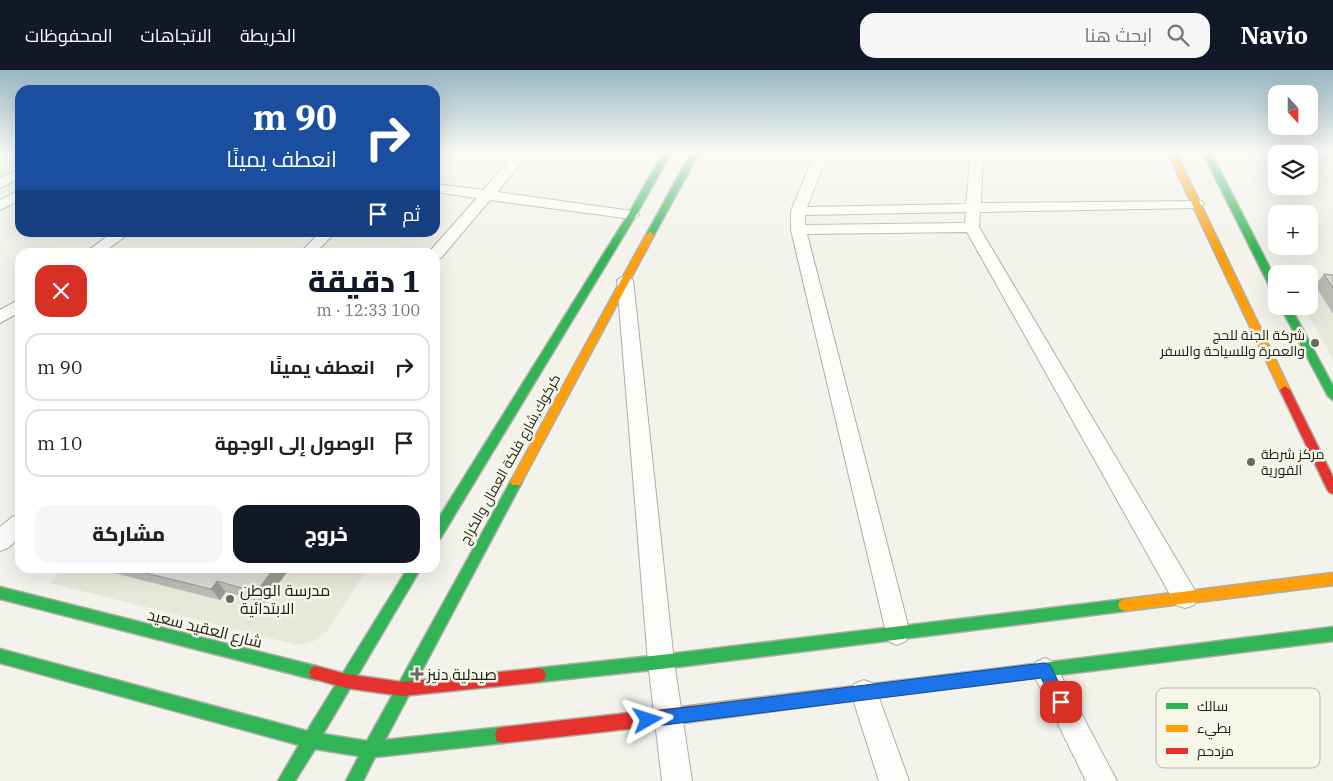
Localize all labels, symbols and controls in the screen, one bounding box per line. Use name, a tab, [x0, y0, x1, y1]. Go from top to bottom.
search box	[860, 13, 1210, 58]
text: Navio	[1240, 19, 1308, 51]
icon: search	[1164, 21, 1192, 49]
text: ابحث هنا	[1085, 23, 1152, 47]
text: المحفوظات	[25, 24, 113, 47]
text: الاتجاهات	[141, 24, 212, 47]
text: الخريطة	[240, 24, 296, 47]
north arrow	[1268, 85, 1318, 135]
map controls	[1268, 85, 1318, 315]
text: 90 m	[253, 94, 337, 140]
icon: right	[355, 105, 420, 170]
text: انعطف يمينًا	[226, 144, 337, 173]
button: layers	[1268, 145, 1318, 195]
icon: arrive	[364, 200, 392, 228]
text: ثم	[402, 202, 420, 226]
button: +	[1268, 205, 1318, 255]
text: 1 دقيقة	[308, 261, 420, 300]
button: close	[35, 265, 87, 317]
button: −	[1268, 265, 1318, 315]
text: 100 m · 12:33	[317, 300, 420, 320]
place label: شركة الجنة للحج والعمرة وللسياحة والسفر	[1159, 326, 1305, 360]
marker: شركة الجنة للحج والعمرة وللسياحة والسفر	[1309, 337, 1321, 349]
icon: right	[390, 353, 418, 381]
text: 90 m	[37, 355, 82, 379]
text: انعطف يمينًا	[269, 355, 375, 379]
street label: كركوك,شارع فلكة العمال والكراج	[456, 371, 564, 547]
icon: arrive	[390, 429, 418, 457]
text: 10 m	[37, 431, 82, 455]
text: الوصول إلى الوجهة	[215, 431, 375, 455]
place label: مركز شرطة القورية	[1261, 445, 1324, 479]
marker: مركز شرطة القورية	[1245, 456, 1257, 468]
button: مشاركة	[35, 505, 223, 563]
button: خروج	[233, 505, 420, 563]
place label: مدرسة الوطن الابتدائية	[240, 580, 330, 618]
marker: مدرسة الوطن الابتدائية	[224, 593, 236, 605]
street label: شارع العقيد سعيد	[145, 604, 264, 654]
place label: صيدلية دنيز	[426, 664, 497, 684]
marker: صيدلية دنيز	[411, 668, 423, 680]
pin	[1040, 681, 1082, 723]
icon: arrive	[1047, 688, 1075, 716]
legend	[1156, 688, 1320, 768]
position arrow	[621, 693, 673, 745]
text: سالك	[1197, 697, 1228, 715]
text: بطيء	[1197, 719, 1231, 740]
text: مزدحم	[1197, 742, 1234, 761]

